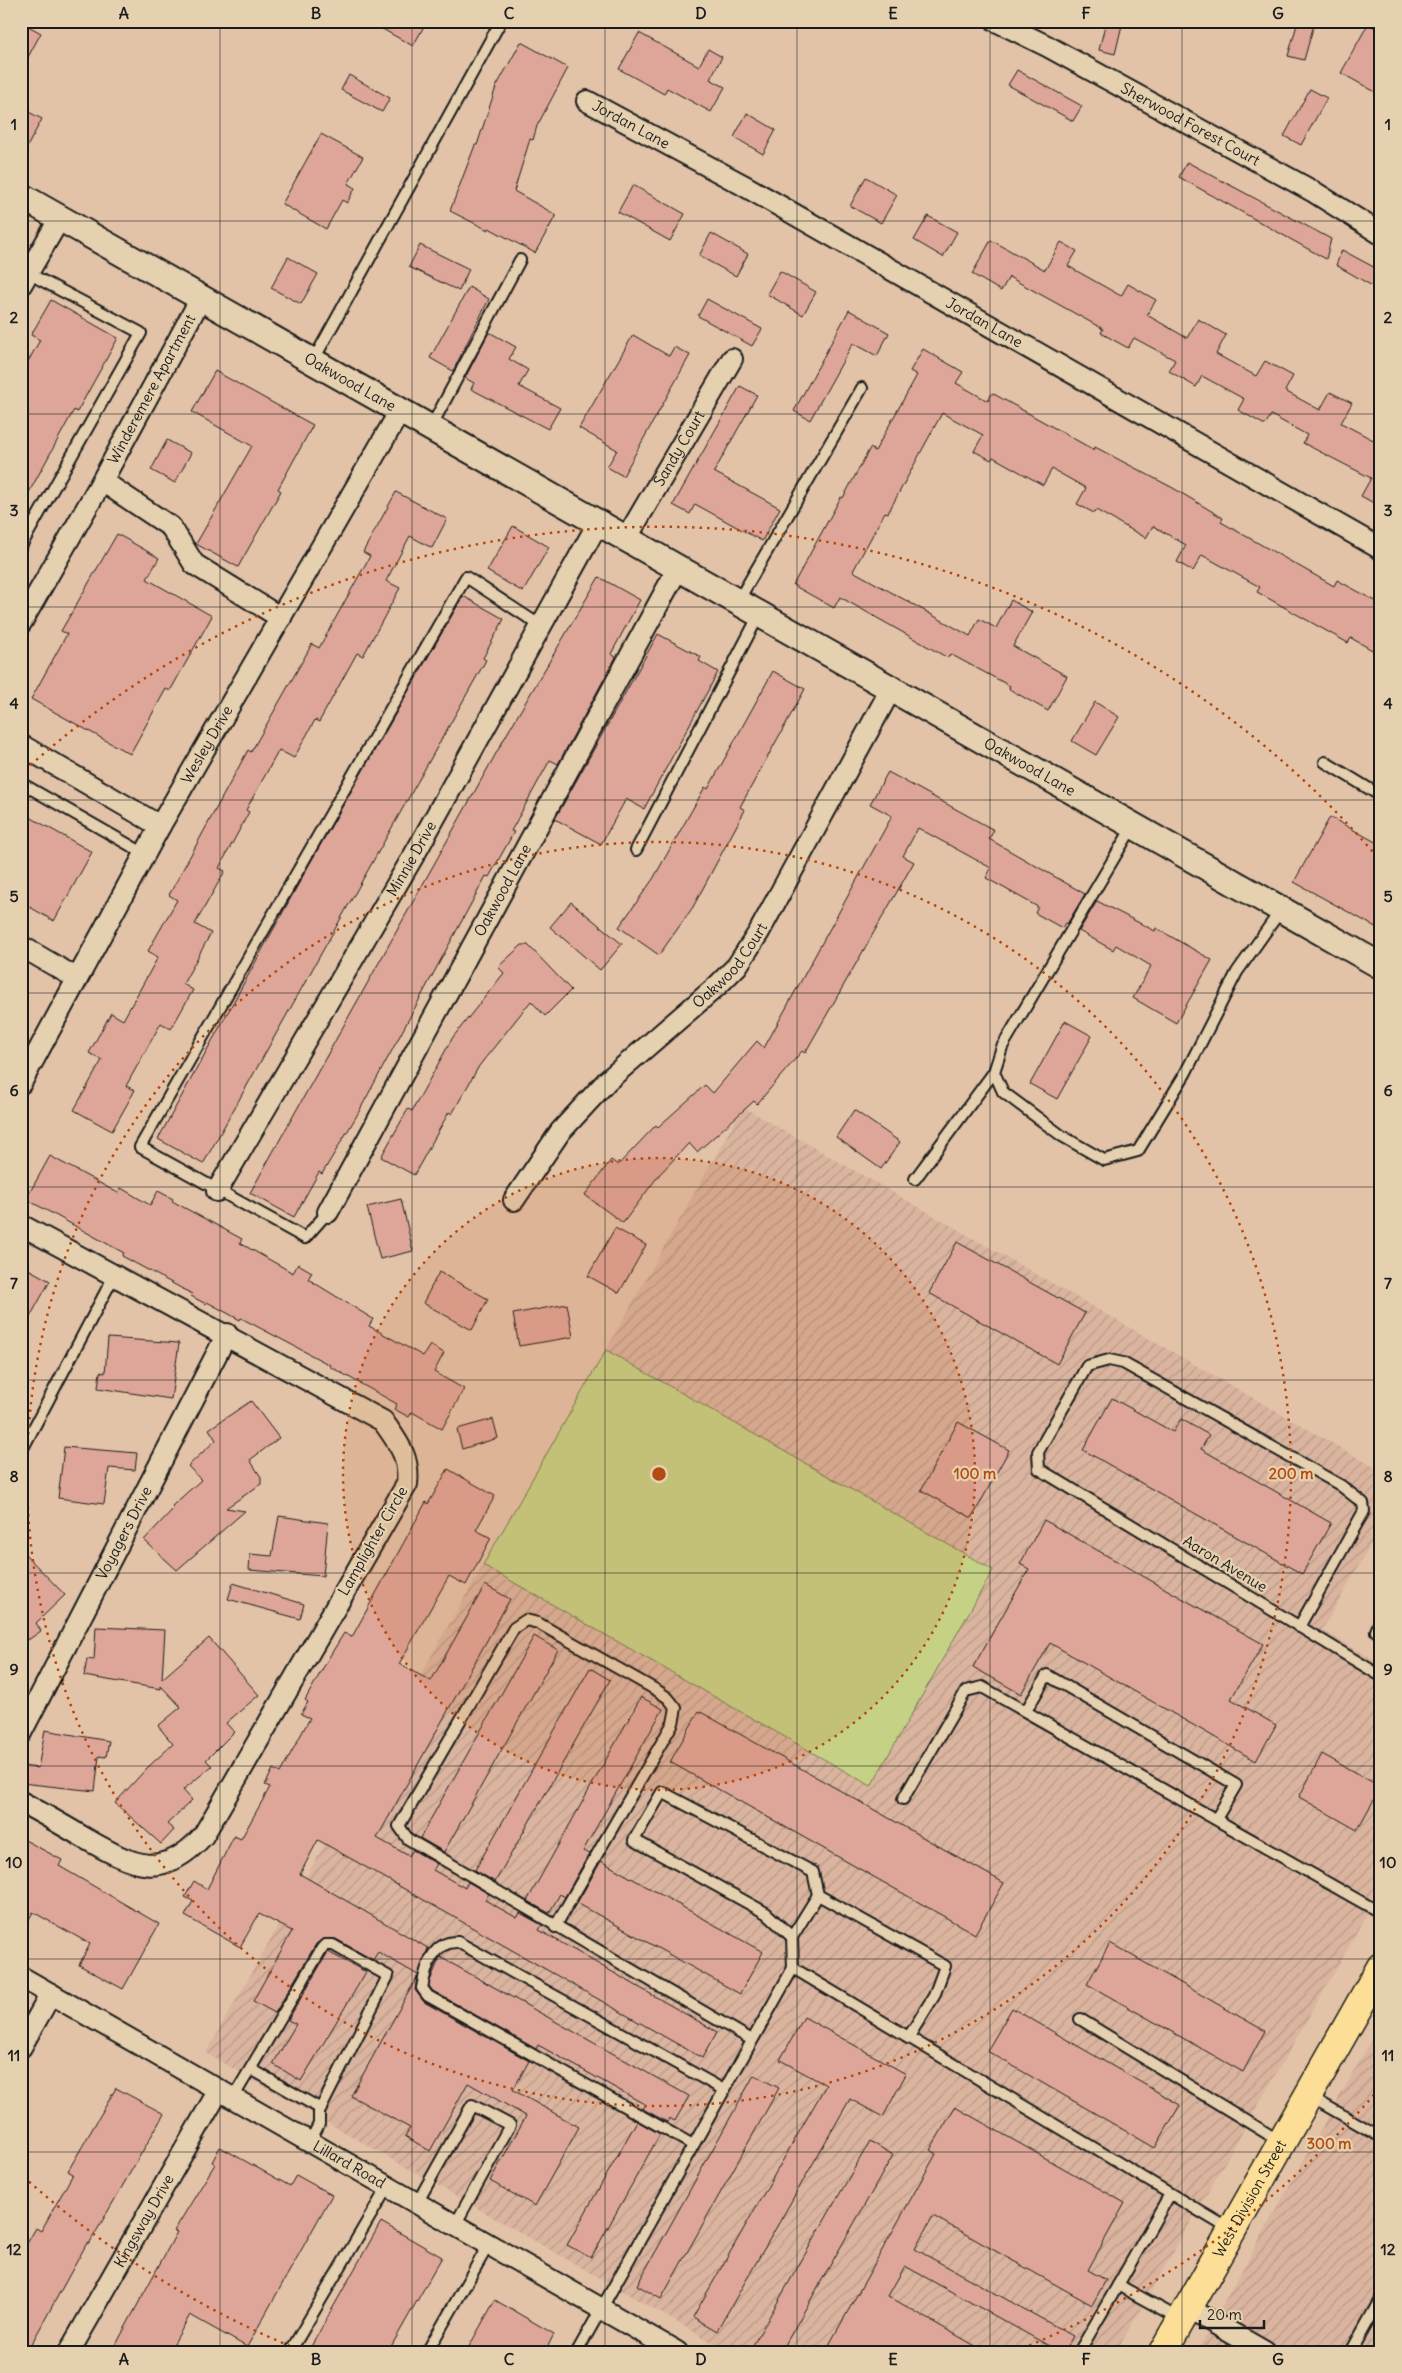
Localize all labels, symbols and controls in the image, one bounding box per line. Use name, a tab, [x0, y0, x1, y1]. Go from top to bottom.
text: A	[119, 3, 129, 23]
text: B	[311, 3, 322, 23]
text: C	[504, 3, 515, 23]
text: D	[695, 3, 707, 23]
text: E	[888, 3, 898, 23]
text: F	[1081, 3, 1091, 23]
text: G	[1272, 3, 1284, 23]
street label: Sherwood Forest Court	[1117, 78, 1263, 170]
street label: Jordan Lane	[589, 96, 673, 153]
text: 1	[11, 114, 17, 134]
text: 1	[1385, 114, 1391, 134]
street label: Jordan Lane	[943, 293, 1026, 352]
text: 2	[10, 307, 19, 327]
text: 2	[1384, 307, 1393, 327]
street label: Winderemere Apartment	[103, 311, 200, 467]
street label: Oakwood Lane	[301, 348, 399, 415]
street label: Sandy Court	[649, 407, 709, 490]
text: 3	[9, 500, 19, 520]
text: 3	[1383, 500, 1393, 520]
text: 4	[9, 693, 19, 713]
text: 4	[1383, 693, 1393, 713]
street label: Wesley Drive	[177, 702, 237, 787]
street label: Oakwood Lane	[981, 733, 1079, 800]
street label: Minnie Drive	[382, 818, 440, 899]
street label: Oakwood Lane	[470, 841, 535, 940]
text: 5	[9, 886, 19, 906]
text: 5	[1383, 886, 1393, 906]
street label: Oakwood Court	[688, 919, 771, 1012]
text: 6	[9, 1080, 19, 1100]
text: 6	[1383, 1080, 1393, 1100]
text: 7	[10, 1273, 18, 1293]
text: 7	[1384, 1273, 1392, 1293]
text: 100 m	[954, 1464, 996, 1483]
text: 200 m	[1269, 1464, 1313, 1483]
centre of rings	[650, 1465, 668, 1483]
text: 8	[9, 1466, 19, 1486]
text: 8	[1383, 1466, 1393, 1486]
street label: Voyagers Drive	[92, 1483, 156, 1583]
street label: Lamplighter Circle	[334, 1483, 412, 1599]
street label: Aaron Avenue	[1180, 1531, 1271, 1596]
text: 9	[9, 1659, 19, 1679]
text: 9	[1383, 1659, 1393, 1679]
text: 10	[6, 1852, 22, 1872]
text: 10	[1380, 1852, 1396, 1872]
text: 11	[8, 2045, 20, 2065]
text: 11	[1382, 2045, 1394, 2065]
text: 300 m	[1307, 2134, 1352, 2153]
street label: Lillard Road	[310, 2136, 389, 2192]
street label: West Division Street	[1208, 2136, 1290, 2261]
street label: Kingsway Drive	[109, 2171, 178, 2271]
text: 12	[6, 2239, 22, 2259]
text: 12	[1380, 2239, 1396, 2259]
scale bar	[1200, 2298, 1263, 2330]
text: 20 m	[1207, 2305, 1242, 2324]
text: A	[119, 2349, 129, 2369]
text: B	[311, 2349, 322, 2369]
text: C	[504, 2349, 515, 2369]
text: D	[695, 2349, 707, 2369]
text: E	[888, 2349, 898, 2369]
text: F	[1081, 2349, 1091, 2369]
text: G	[1272, 2349, 1284, 2369]

